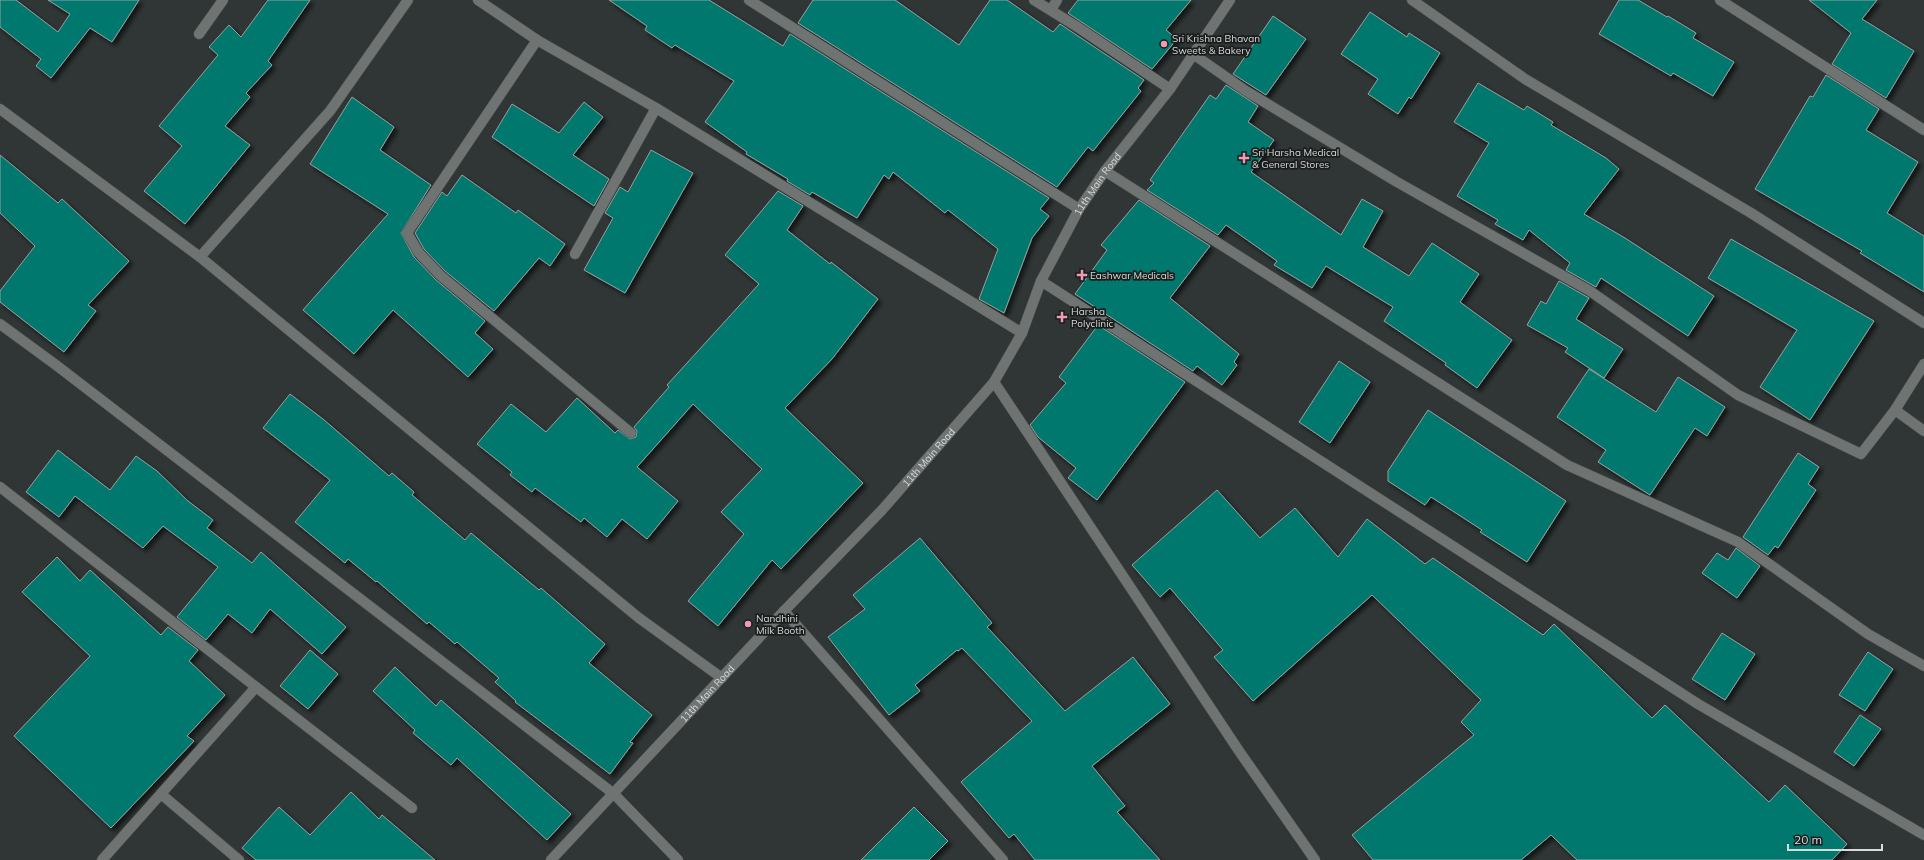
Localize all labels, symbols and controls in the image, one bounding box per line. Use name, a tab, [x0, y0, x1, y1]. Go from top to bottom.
place label: Sri Krishna Bhavan Sweets & Bakery	[1172, 32, 1260, 57]
marker: Sri Krishna Bhavan Sweets & Bakery	[1159, 39, 1169, 49]
place label: Sri Harsha Medical & General Stores	[1252, 146, 1339, 171]
street label: 11th Main Road	[1070, 150, 1124, 217]
marker: Sri Harsha Medical & General Stores	[1239, 153, 1249, 163]
place label: Eashwar Medicals	[1090, 269, 1174, 282]
marker: Eashwar Medicals	[1077, 270, 1087, 280]
place label: Harsha Polyclinic	[1071, 305, 1114, 330]
marker: Harsha Polyclinic	[1056, 311, 1068, 323]
street label: 11th Main Road	[899, 425, 958, 489]
place label: Nandhini Milk Booth	[756, 612, 805, 637]
marker: Nandhini Milk Booth	[743, 619, 753, 629]
street label: 11th Main Road	[677, 662, 737, 725]
scale bar	[1788, 826, 1882, 852]
text: 20 m	[1794, 832, 1822, 847]

